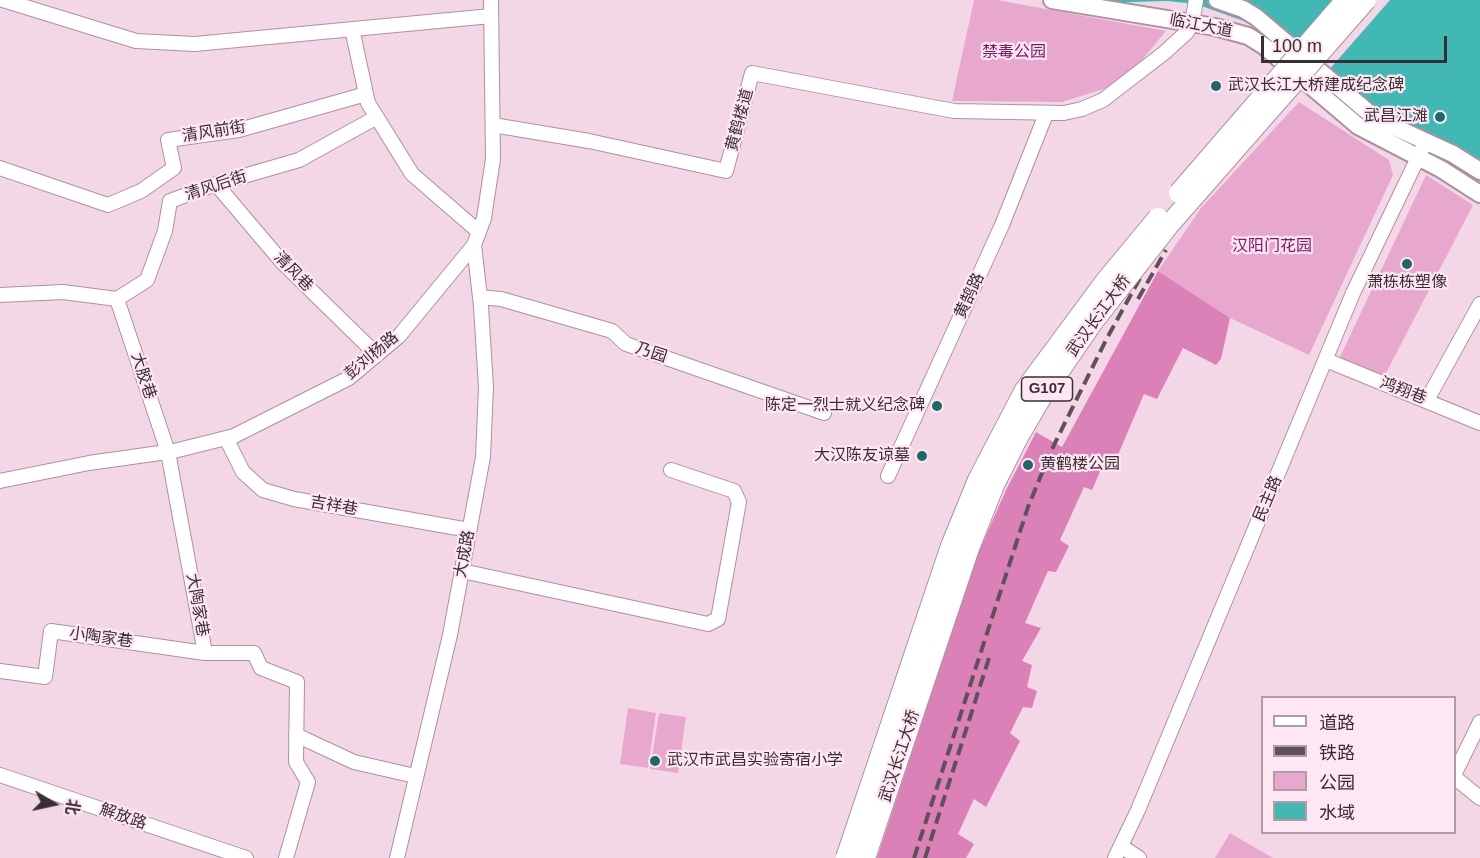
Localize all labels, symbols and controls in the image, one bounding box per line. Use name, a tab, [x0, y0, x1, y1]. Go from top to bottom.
street label: 临江大道	[1168, 10, 1234, 42]
scale bar	[1264, 24, 1450, 62]
text: 100 m	[1272, 36, 1322, 56]
park label: 禁毒公园	[982, 43, 1046, 63]
place label: 武汉长江大桥建成纪念碑	[1228, 76, 1404, 96]
marker: 武汉长江大桥建成纪念碑	[1209, 79, 1223, 93]
street label: 黄鹤楼道	[722, 87, 758, 153]
place label: 武昌江滩	[1364, 107, 1428, 127]
marker: 武昌江滩	[1433, 110, 1447, 124]
street label: 清风前街	[181, 118, 247, 146]
street label: 清风后街	[183, 167, 249, 205]
park label: 汉阳门花园	[1232, 237, 1312, 257]
street label: 清风巷	[269, 248, 317, 296]
marker: 萧栋栋塑像	[1400, 257, 1414, 271]
street label: 黄鹄路	[951, 270, 989, 322]
street label: 武汉长江大桥	[1063, 272, 1135, 360]
place label: 萧栋栋塑像	[1367, 273, 1447, 293]
street label: 彭刘杨路	[341, 328, 403, 384]
street label: 乃园	[633, 339, 669, 367]
street label: 大胶巷	[126, 350, 160, 402]
street label: 鸿翔巷	[1377, 373, 1429, 409]
road number: G107	[1022, 377, 1072, 401]
place label: 陈定一烈士就义纪念碑	[765, 396, 925, 416]
marker: 陈定一烈士就义纪念碑	[930, 399, 944, 413]
place label: 大汉陈友谅墓	[814, 446, 910, 466]
marker: 大汉陈友谅墓	[915, 449, 929, 463]
place label: 黄鹤楼公园	[1040, 455, 1120, 475]
marker: 黄鹤楼公园	[1021, 458, 1035, 472]
street label: 民主路	[1250, 473, 1286, 525]
street label: 吉祥巷	[309, 492, 359, 520]
street label: 大成路	[451, 529, 479, 579]
street label: 大陶家巷	[182, 572, 212, 638]
street label: 小陶家巷	[68, 624, 134, 652]
legend	[1261, 696, 1456, 834]
street label: 武汉长江大桥	[876, 707, 924, 805]
text: 道路	[1319, 713, 1355, 733]
text: 铁路	[1319, 743, 1355, 763]
place label: 武汉市武昌实验寄宿小学	[667, 751, 843, 771]
marker: 武汉市武昌实验寄宿小学	[648, 754, 662, 768]
text: 公园	[1319, 773, 1355, 793]
north arrow	[24, 774, 84, 834]
text: 北	[63, 798, 82, 816]
street label: 解放路	[97, 800, 149, 834]
text: 水域	[1319, 803, 1355, 823]

